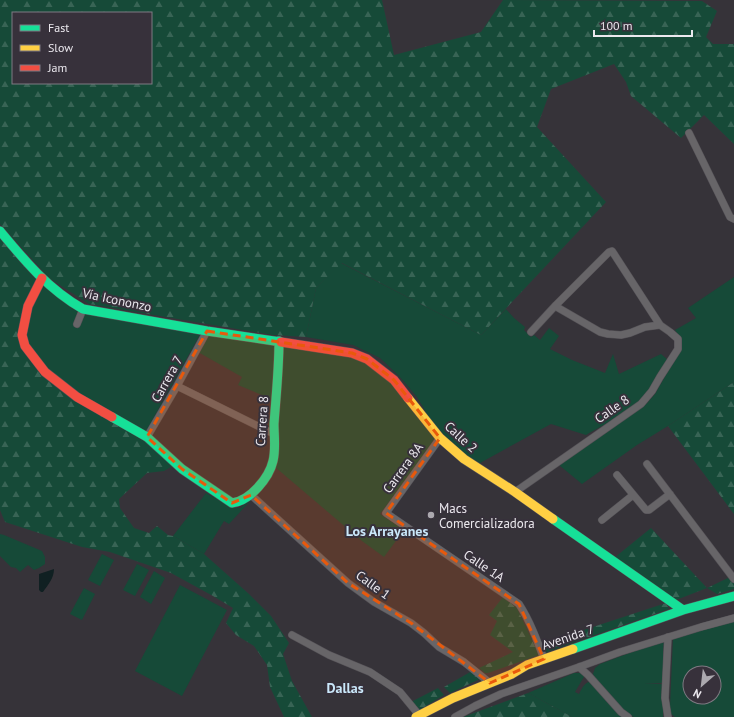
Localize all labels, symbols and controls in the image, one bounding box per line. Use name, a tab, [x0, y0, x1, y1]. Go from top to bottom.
legend	[12, 12, 152, 84]
scale bar	[594, 12, 692, 38]
text: 100 m	[600, 18, 633, 33]
text: Fast	[48, 20, 69, 35]
text: Slow	[48, 40, 73, 55]
text: Jam	[47, 60, 67, 75]
street label: Vía Icononzo	[80, 284, 153, 316]
street label: Carrera 7	[147, 353, 187, 405]
street label: Calle 8	[591, 391, 633, 427]
street label: Carrera 8	[252, 395, 272, 447]
street label: Calle 2	[441, 418, 481, 456]
street label: Carrera 8A	[379, 439, 427, 497]
place label: Macs Comercializadora	[439, 500, 535, 532]
marker: Macs Comercializadora	[426, 510, 436, 520]
district label: Los Arrayanes	[346, 522, 428, 540]
street label: Calle 1A	[460, 546, 508, 586]
street label: Calle 1	[352, 567, 394, 603]
street label: Avenida 7	[539, 620, 597, 654]
north arrow	[682, 665, 722, 705]
district label: Dallas	[326, 679, 364, 697]
text: N	[691, 686, 704, 702]

